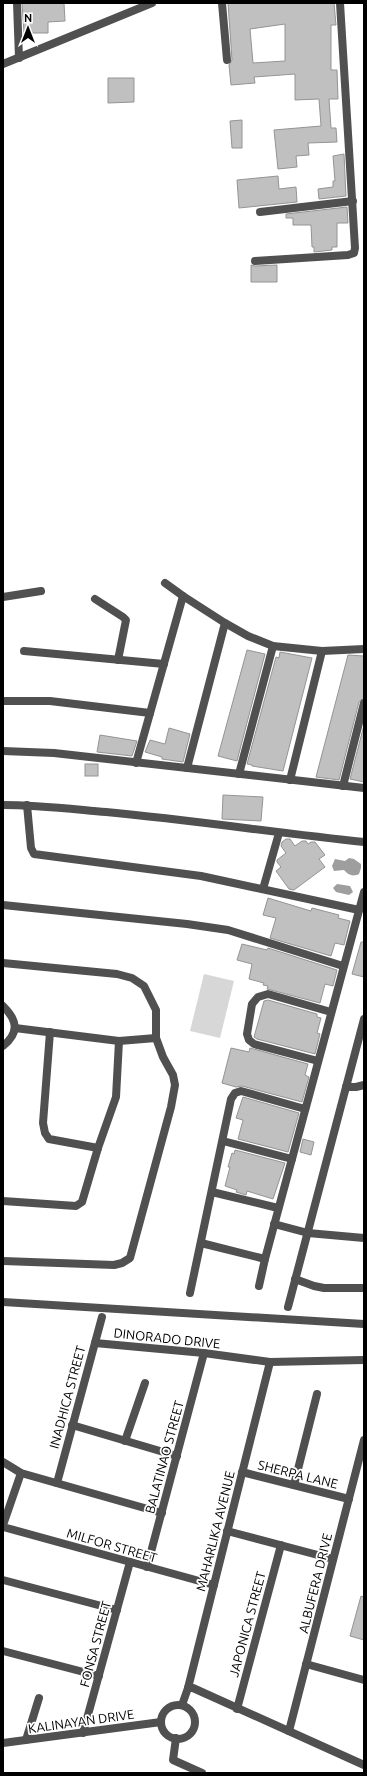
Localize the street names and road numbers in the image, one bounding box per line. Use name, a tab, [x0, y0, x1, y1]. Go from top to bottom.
street label: DINORADO DRIVE	[113, 1325, 221, 1351]
street label: INADHICA STREET	[46, 1344, 88, 1450]
street label: BALATINAO STREET	[142, 1399, 186, 1515]
street label: SHERPA LANE	[257, 1457, 339, 1491]
street label: MAHARLIKA AVENUE	[193, 1469, 237, 1593]
street label: MILFOR STREET	[65, 1525, 159, 1565]
street label: ALBUFERA DRIVE	[296, 1532, 334, 1634]
street label: JAPONICA STREET	[226, 1570, 268, 1678]
street label: FONSA STREET	[77, 1600, 113, 1688]
street label: KALINAYAN DRIVE	[27, 1707, 135, 1735]

